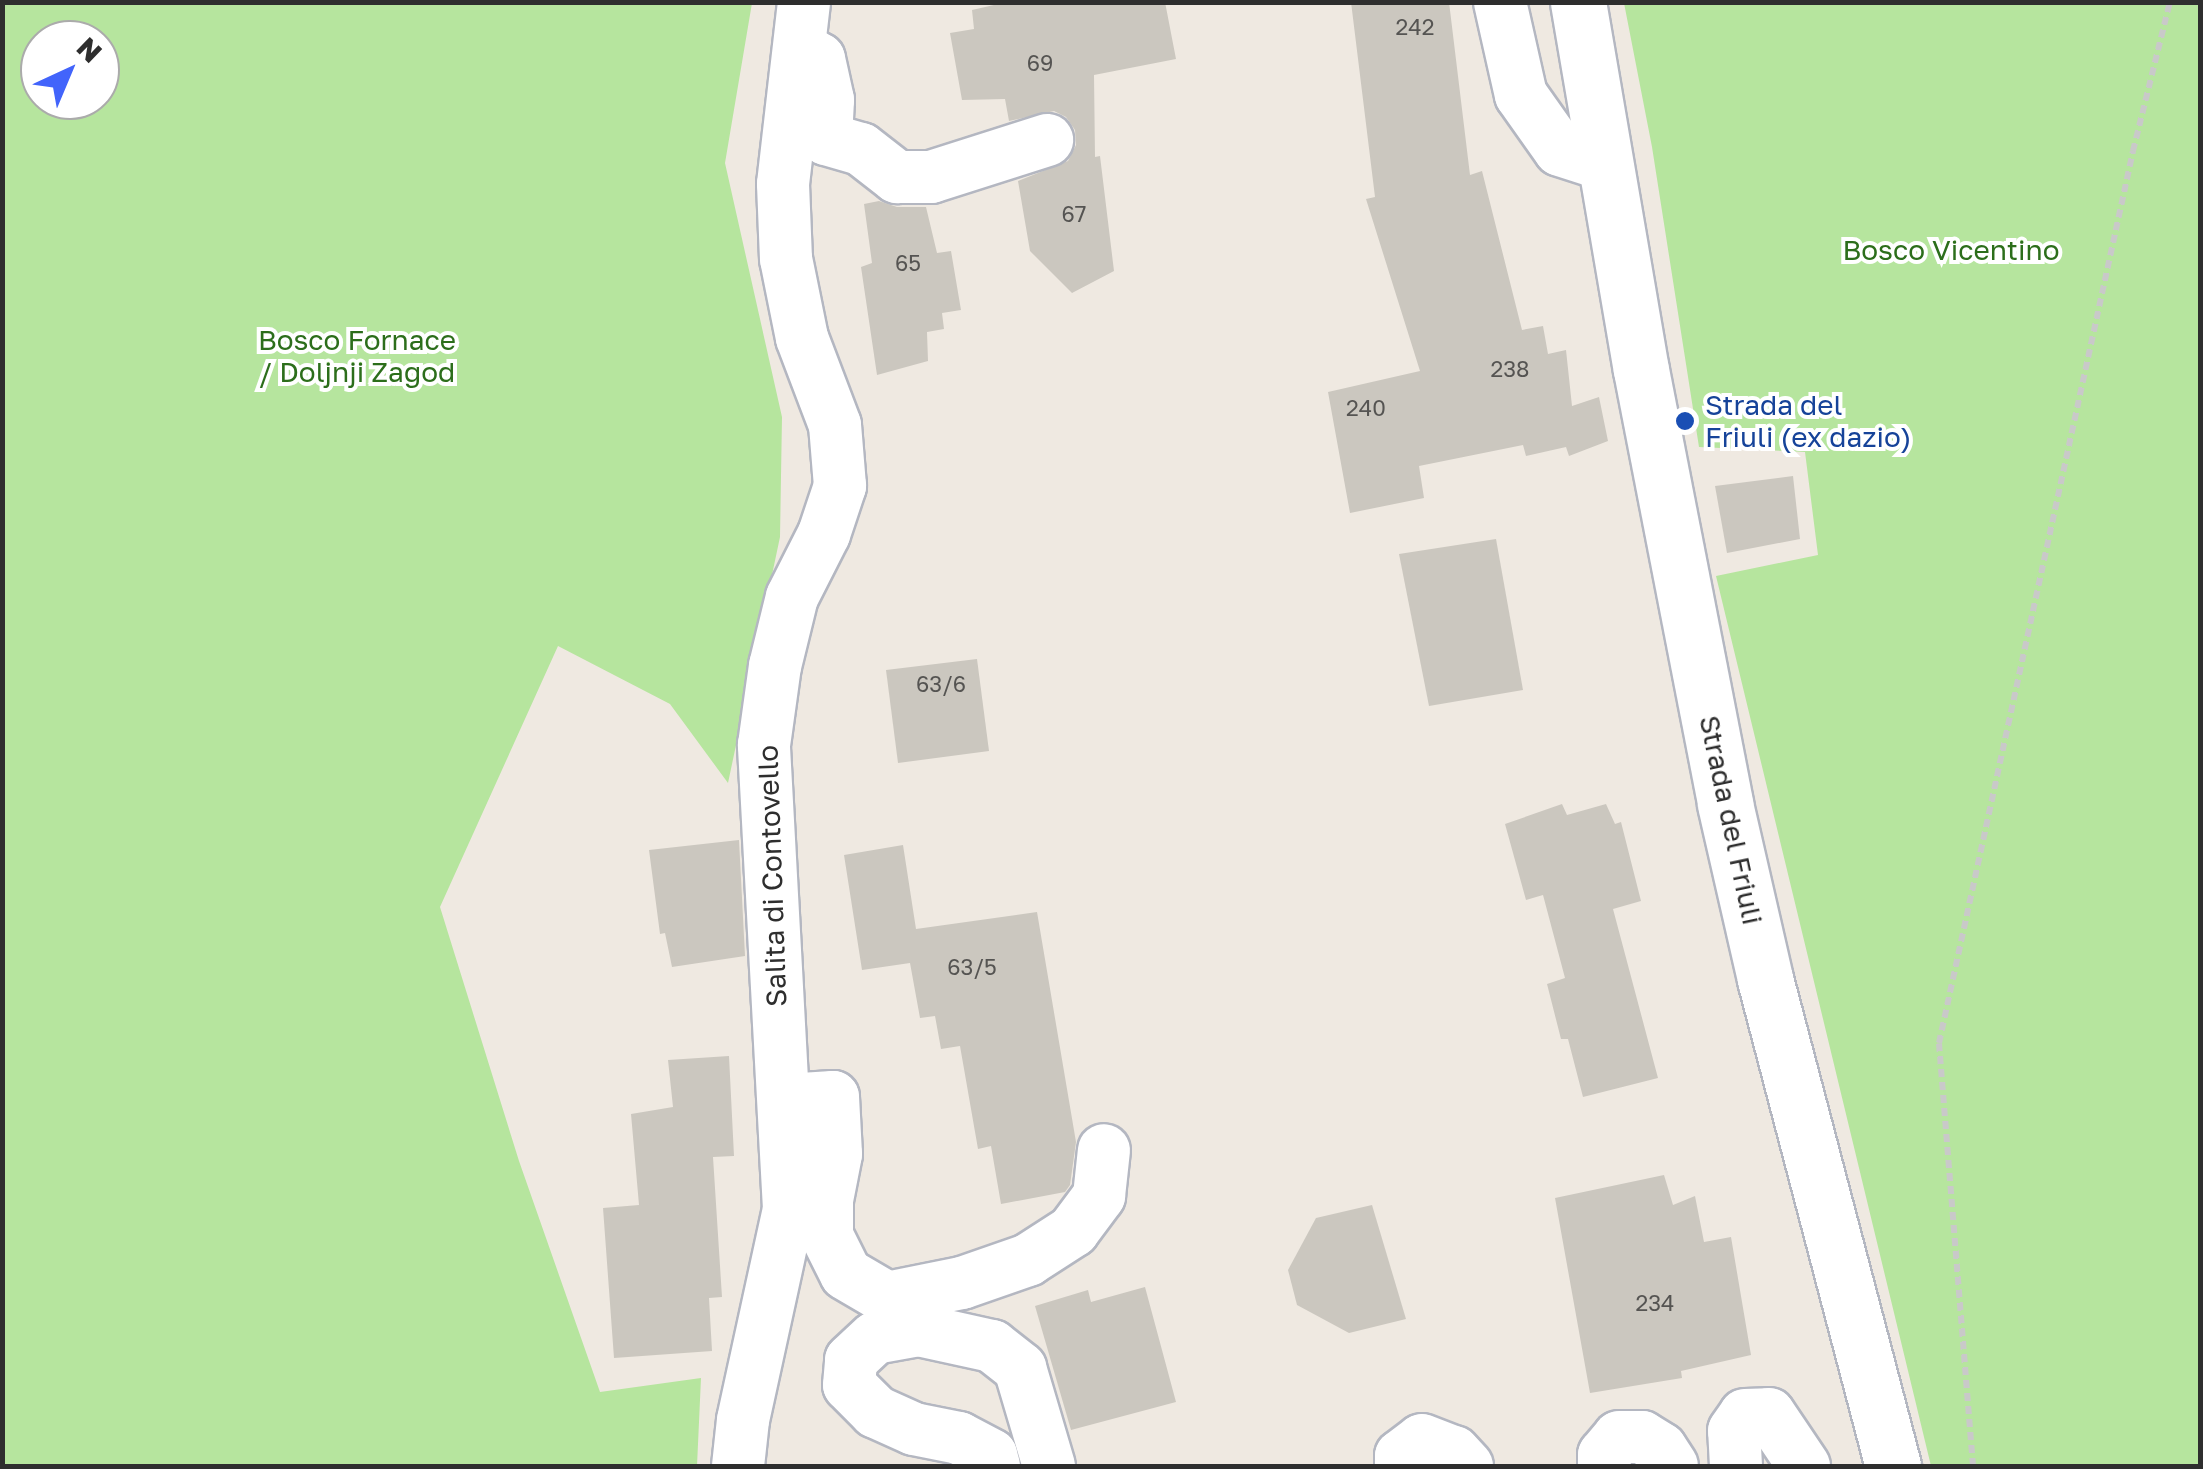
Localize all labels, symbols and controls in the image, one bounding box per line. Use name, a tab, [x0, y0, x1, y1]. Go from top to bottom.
house number: 242	[1396, 14, 1434, 40]
north arrow	[20, 20, 120, 120]
text: N	[71, 30, 109, 69]
house number: 69	[1027, 50, 1053, 76]
house number: 67	[1062, 201, 1086, 227]
park label: Bosco Vicentino	[1843, 233, 2059, 267]
house number: 65	[895, 250, 921, 276]
park label: Bosco Fornace / Doljnji Zagod	[258, 323, 456, 389]
house number: 238	[1490, 356, 1530, 382]
place label: Strada del Friuli (ex dazio)	[1705, 388, 1911, 454]
house number: 240	[1346, 395, 1386, 421]
marker: Strada del Friuli (ex dazio)	[1674, 410, 1696, 432]
house number: 63/6	[916, 671, 966, 697]
street label: Strada del Friuli	[1692, 712, 1770, 928]
street label: Salita di Contovello	[751, 745, 793, 1007]
house number: 63/5	[947, 954, 997, 980]
house number: 234	[1635, 1290, 1675, 1316]

